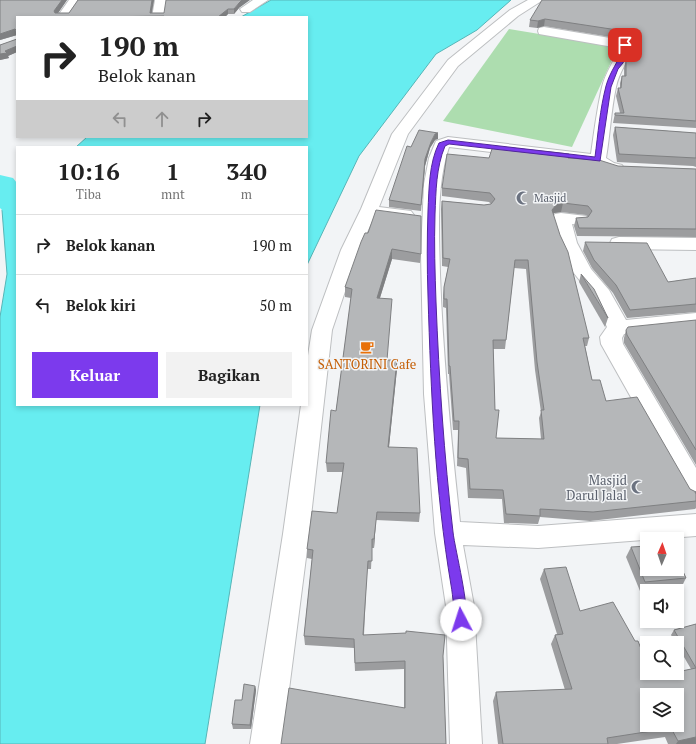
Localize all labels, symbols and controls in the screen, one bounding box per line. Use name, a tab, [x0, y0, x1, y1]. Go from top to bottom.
text: 190 m	[98, 27, 179, 64]
pin	[608, 28, 642, 62]
icon: right	[32, 32, 84, 84]
icon: arrive	[614, 34, 636, 56]
text: Belok kanan	[98, 63, 196, 87]
icon: left	[109, 108, 131, 130]
icon: ahead	[151, 108, 173, 130]
icon: right	[193, 108, 215, 130]
text: 10:16	[57, 155, 120, 187]
text: 1	[166, 155, 180, 187]
text: 340	[226, 155, 267, 187]
text: Tiba	[76, 185, 101, 203]
text: mnt	[161, 185, 185, 203]
text: m	[241, 185, 252, 203]
mosque icon: Masjid	[515, 190, 531, 206]
place label: Masjid	[534, 191, 566, 205]
icon: right	[32, 234, 54, 256]
text: Belok kanan	[66, 235, 155, 255]
text: 190 m	[251, 235, 292, 255]
icon: left	[32, 294, 54, 316]
text: Belok kiri	[66, 295, 136, 315]
text: 50 m	[259, 295, 292, 315]
cafe icon: SANTORINI Cafe	[359, 339, 375, 355]
button: Keluar	[32, 352, 158, 398]
button: Bagikan	[166, 352, 292, 398]
place label: SANTORINI Cafe	[318, 355, 416, 373]
place label: Masjid Darul Jalal	[566, 471, 627, 504]
mosque icon: Masjid Darul Jalal	[630, 479, 646, 495]
north arrow	[640, 532, 684, 576]
map controls	[640, 532, 684, 732]
button: sound	[640, 584, 684, 628]
position arrow	[440, 599, 482, 641]
button: search	[640, 636, 684, 680]
button: layers	[640, 688, 684, 732]

